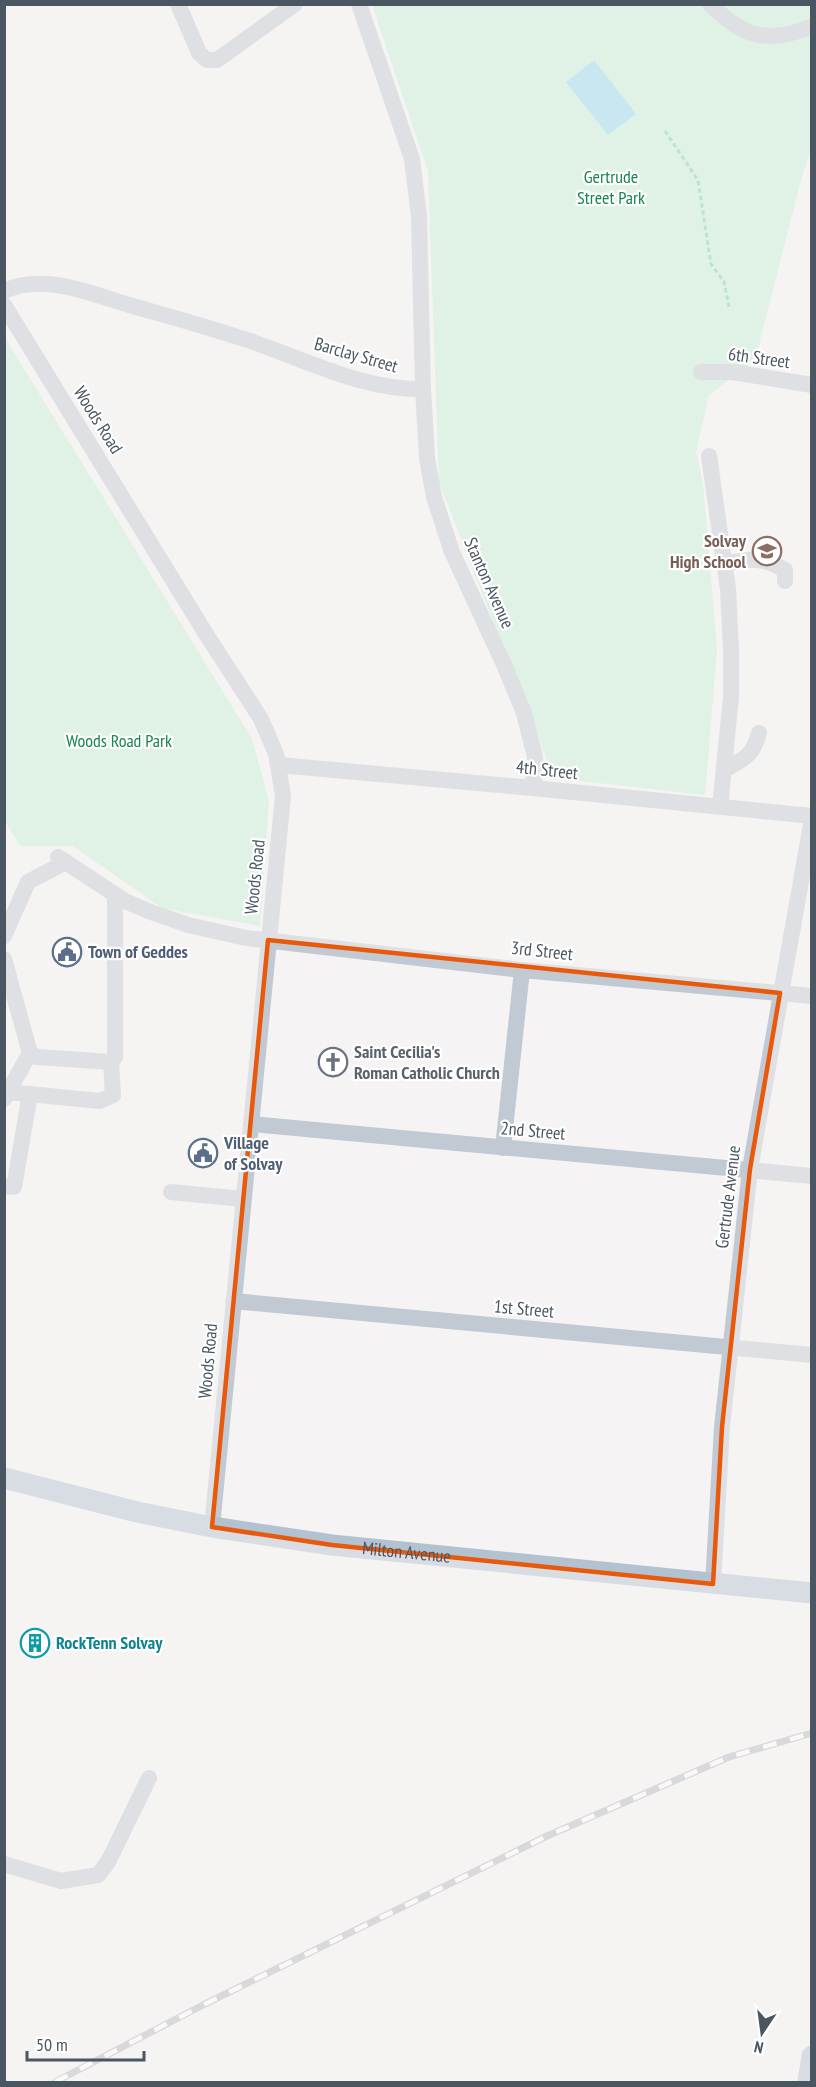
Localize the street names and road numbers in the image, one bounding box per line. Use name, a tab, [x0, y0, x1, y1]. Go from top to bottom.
street label: Barclay Street	[312, 332, 401, 377]
street label: 6th Street	[727, 342, 791, 373]
street label: Woods Road	[69, 382, 128, 458]
street label: Stanton Avenue	[459, 534, 520, 632]
street label: 4th Street	[515, 755, 579, 784]
street label: Woods Road	[239, 838, 270, 916]
street label: 3rd Street	[510, 936, 574, 965]
street label: 2nd Street	[500, 1116, 566, 1145]
street label: Gertrude Avenue	[710, 1144, 745, 1250]
street label: 1st Street	[493, 1294, 555, 1323]
street label: Woods Road	[193, 1322, 222, 1400]
street label: Milton Avenue	[361, 1536, 452, 1568]

